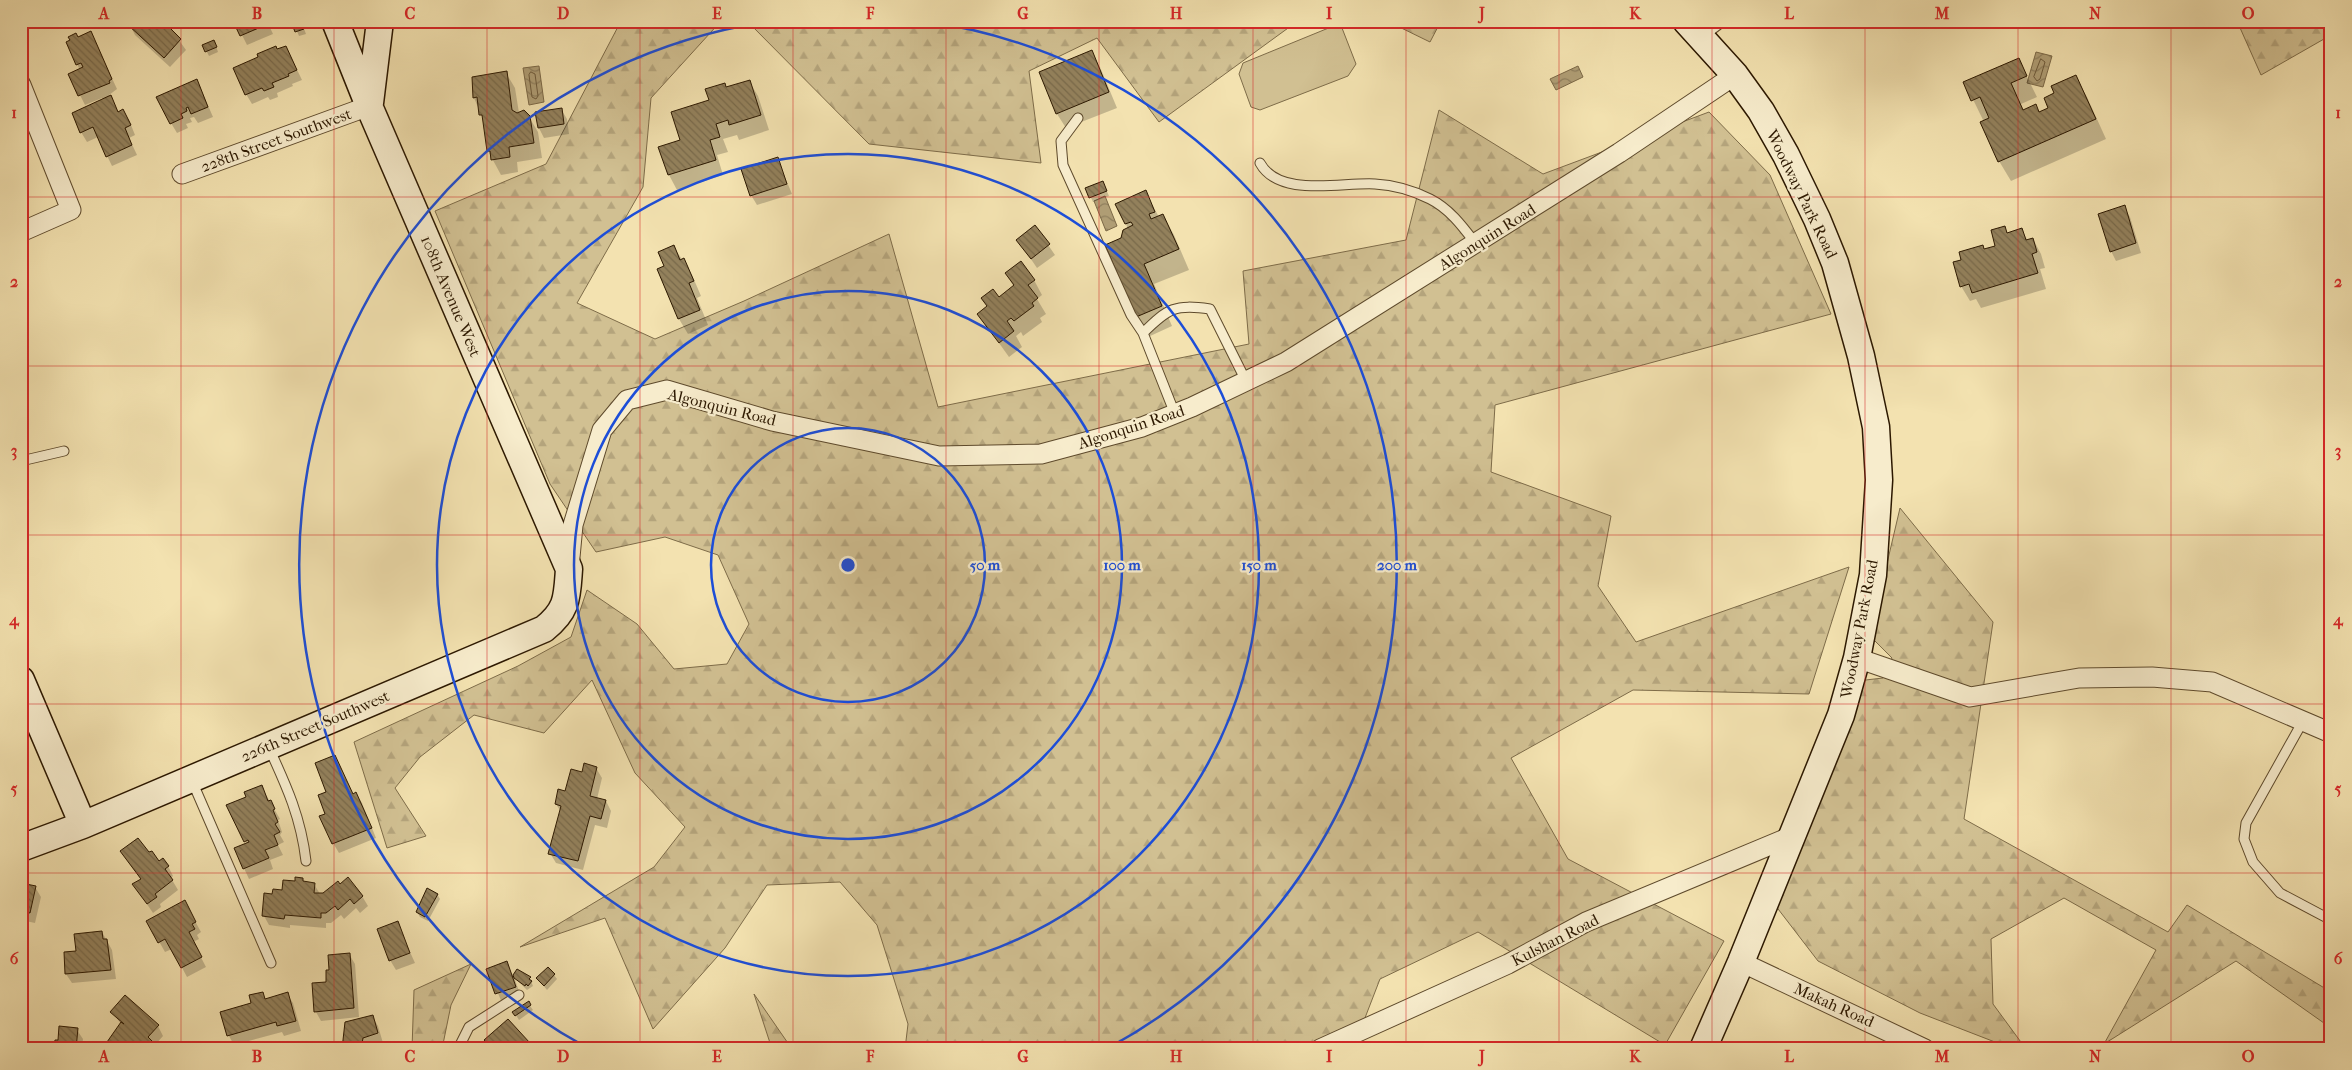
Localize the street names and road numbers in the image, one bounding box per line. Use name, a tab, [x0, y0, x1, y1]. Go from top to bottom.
street label: 228th Street Southwest	[198, 104, 354, 176]
street label: Woodway Park Road	[1762, 126, 1842, 262]
street label: Algonquin Road	[1434, 199, 1539, 275]
street label: 108th Avenue West	[417, 233, 485, 360]
street label: Algonquin Road	[665, 384, 778, 430]
street label: Algonquin Road	[1074, 401, 1187, 453]
street label: Woodway Park Road	[1836, 558, 1882, 701]
street label: 226th Street Southwest	[238, 686, 392, 766]
street label: Kulshan Road	[1508, 910, 1602, 970]
street label: Makah Road	[1791, 979, 1877, 1031]

